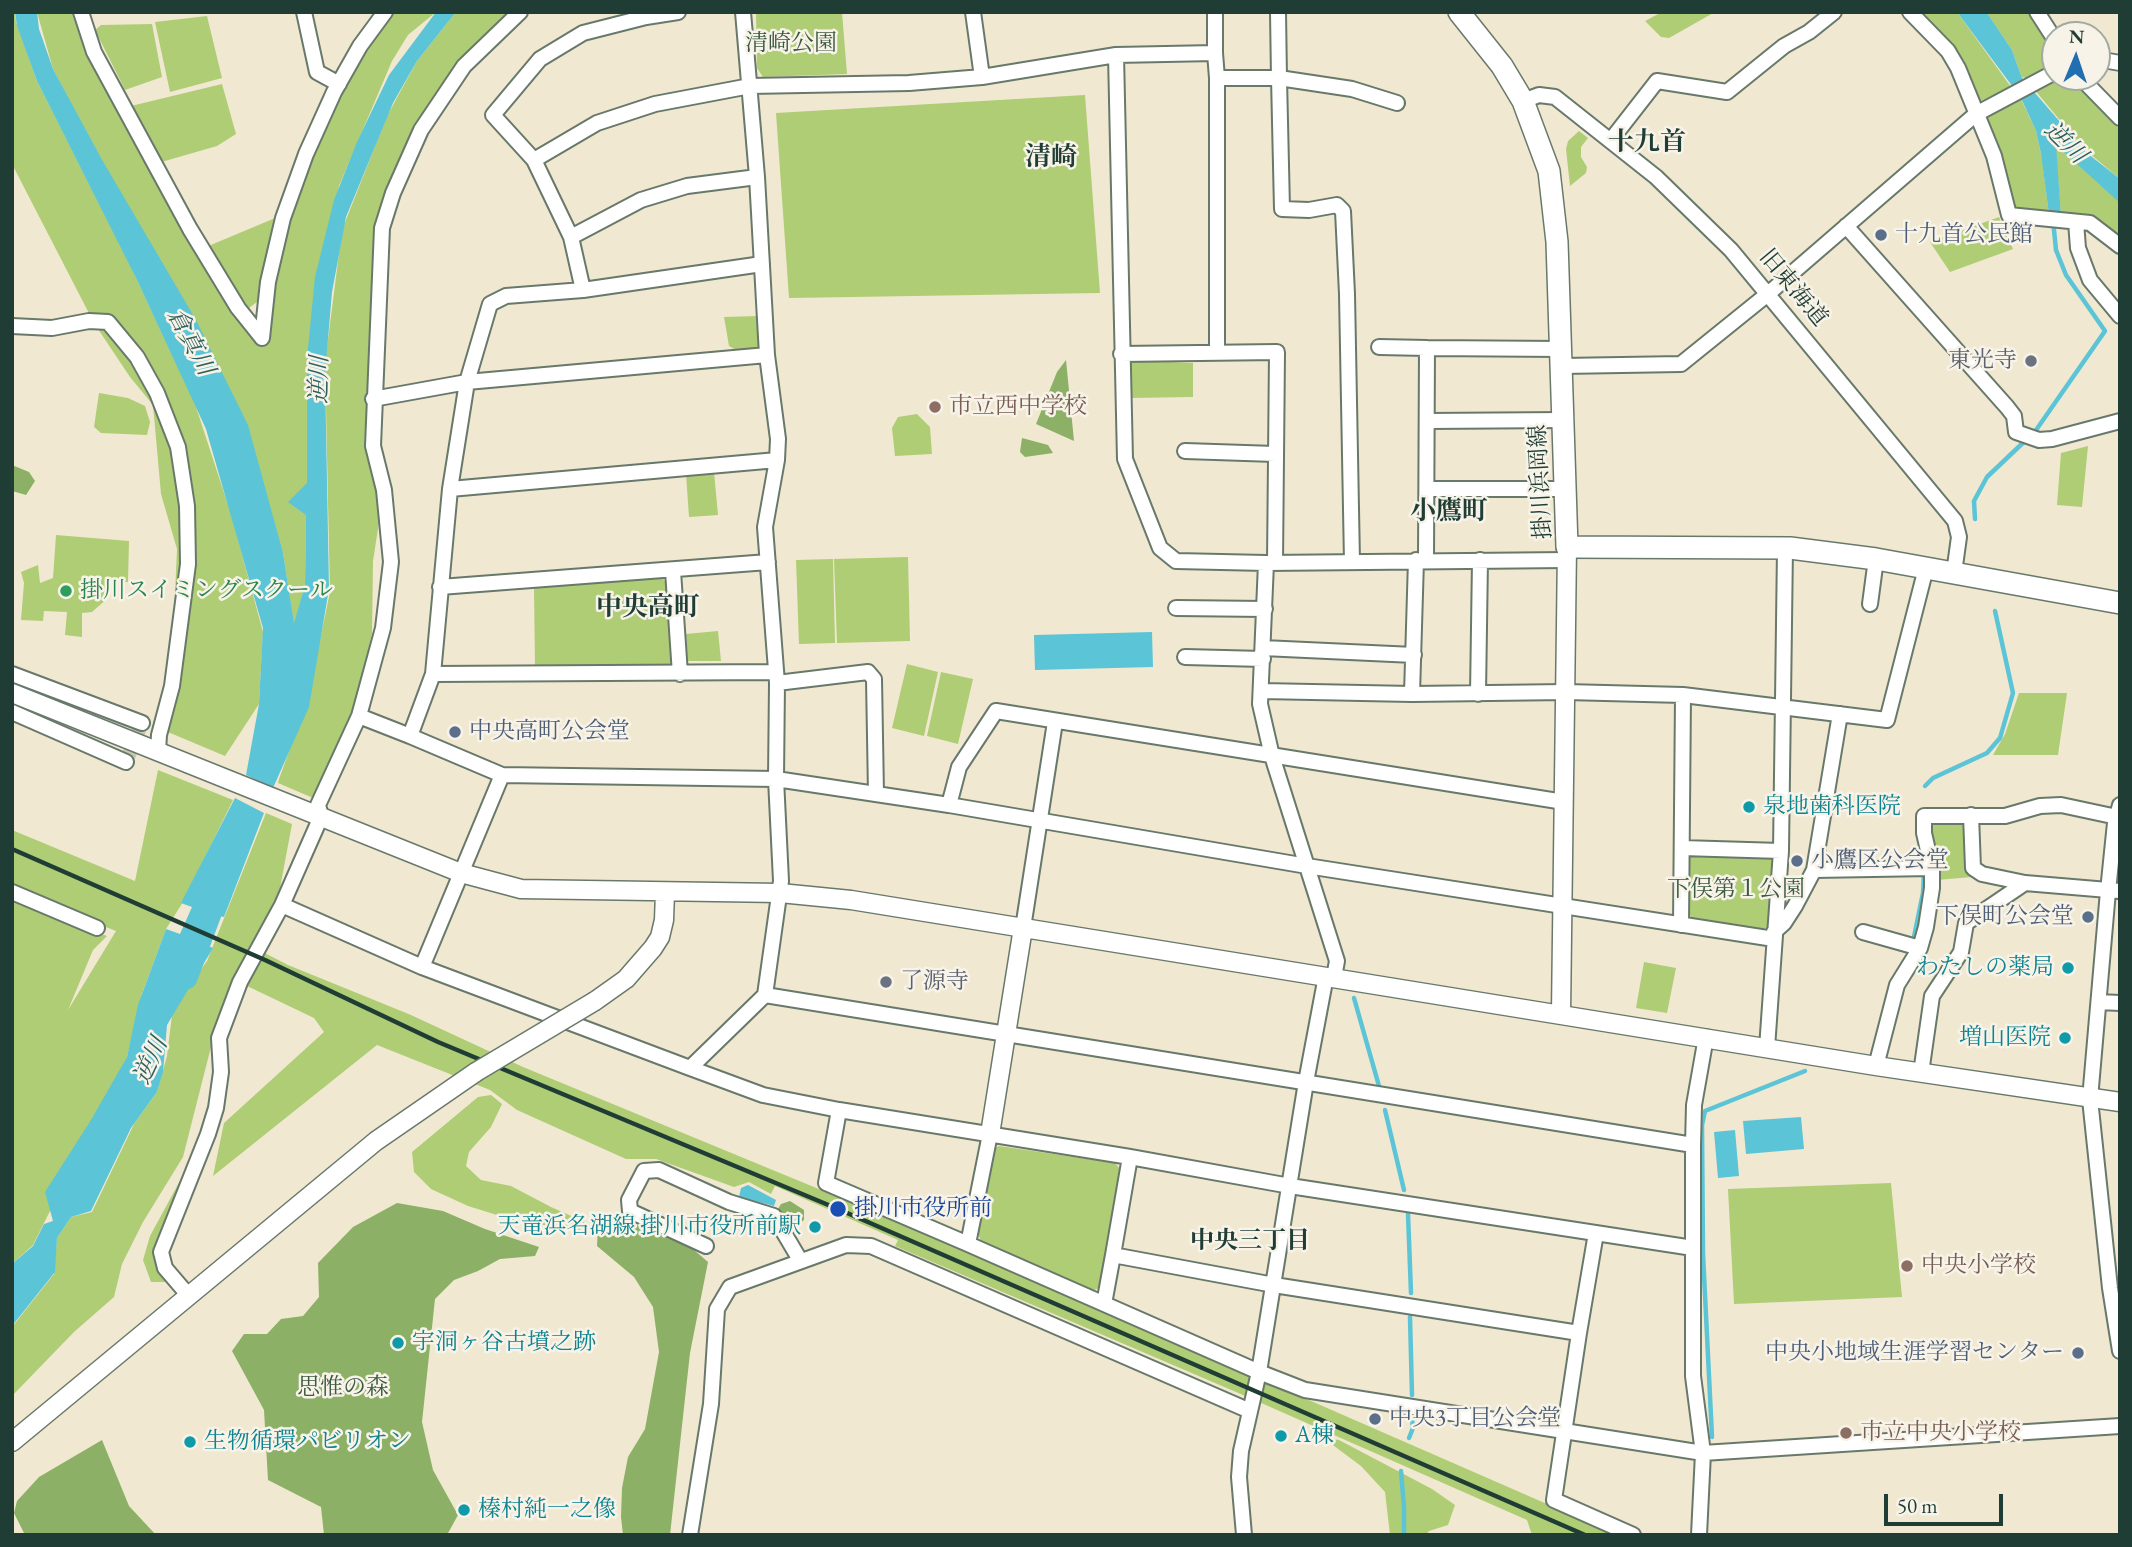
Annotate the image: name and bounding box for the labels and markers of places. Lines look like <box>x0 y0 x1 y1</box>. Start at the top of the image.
place label: 十九首公民館 <box>1895 221 2033 249</box>
marker: 十九首公民館 <box>1873 227 1889 243</box>
place label: 東光寺 <box>1948 347 2017 375</box>
marker: 東光寺 <box>2023 353 2039 369</box>
place label: 市立西中学校 <box>949 393 1087 421</box>
marker: 市立西中学校 <box>927 399 943 415</box>
place label: 掛川スイミングスクール <box>80 577 333 605</box>
marker: 掛川スイミングスクール <box>58 583 74 599</box>
place label: 中央高町公会堂 <box>469 718 630 746</box>
marker: 中央高町公会堂 <box>447 724 463 740</box>
place label: 泉地歯科医院 <box>1763 793 1901 821</box>
marker: 泉地歯科医院 <box>1741 799 1757 815</box>
place label: 小鷹区公会堂 <box>1811 847 1949 875</box>
marker: 小鷹区公会堂 <box>1789 853 1805 869</box>
place label: 下俣町公会堂 <box>1936 903 2074 931</box>
marker: 下俣町公会堂 <box>2080 909 2096 925</box>
place label: わたしの薬局 <box>1916 954 2054 982</box>
marker: わたしの薬局 <box>2060 960 2076 976</box>
place label: 了源寺 <box>900 968 969 996</box>
marker: 了源寺 <box>878 974 894 990</box>
place label: 増山医院 <box>1959 1024 2051 1052</box>
marker: 増山医院 <box>2057 1030 2073 1046</box>
place label: 掛川市役所前 <box>854 1195 992 1223</box>
marker: 掛川市役所前 <box>828 1199 848 1219</box>
place label: 天竜浜名湖線 掛川市役所前駅 <box>497 1213 801 1241</box>
marker: 天竜浜名湖線 掛川市役所前駅 <box>807 1219 823 1235</box>
place label: 中央小学校 <box>1921 1252 2036 1280</box>
marker: 中央小学校 <box>1899 1258 1915 1274</box>
place label: 宇洞ヶ谷古墳之跡 <box>412 1329 596 1357</box>
marker: 宇洞ヶ谷古墳之跡 <box>390 1335 406 1351</box>
place label: 中央小地域生涯学習センター <box>1765 1339 2064 1367</box>
marker: 中央小地域生涯学習センター <box>2070 1345 2086 1361</box>
place label: 中央3丁目公会堂 <box>1389 1405 1561 1433</box>
marker: 中央3丁目公会堂 <box>1367 1411 1383 1427</box>
place label: 市立中央小学校 <box>1860 1419 2021 1447</box>
place label: A棟 <box>1295 1422 1334 1450</box>
marker: 市立中央小学校 <box>1838 1425 1854 1441</box>
place label: 生物循環パビリオン <box>204 1428 411 1456</box>
marker: A棟 <box>1273 1428 1289 1444</box>
marker: 生物循環パビリオン <box>182 1434 198 1450</box>
place label: 榛村純一之像 <box>478 1496 616 1524</box>
marker: 榛村純一之像 <box>456 1502 472 1518</box>

